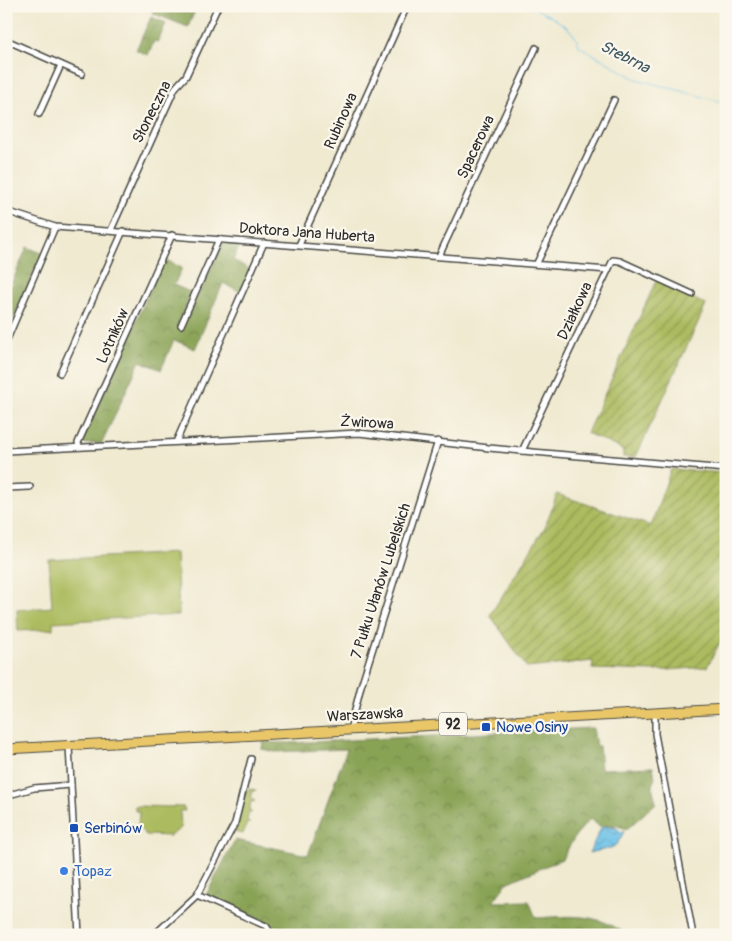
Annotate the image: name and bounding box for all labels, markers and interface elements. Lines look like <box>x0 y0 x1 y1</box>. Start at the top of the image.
water label: Srebrna <box>597 36 654 79</box>
street label: Słoneczna <box>128 78 176 146</box>
street label: Rubinowa <box>320 90 362 152</box>
street label: Spacerowa <box>453 112 499 182</box>
street label: Doktora Jana Huberta <box>238 219 376 247</box>
street label: Działkowa <box>553 279 597 343</box>
street label: Lotników <box>92 306 134 366</box>
street label: Żwirowa <box>340 412 394 434</box>
street label: 7 Pułku Ułanów Lubelskich <box>347 501 415 661</box>
street label: Warszawska <box>326 704 404 726</box>
road number: 92 <box>439 712 467 736</box>
place label: Nowe Osiny <box>496 718 569 737</box>
marker: Nowe Osiny <box>480 721 492 733</box>
place label: Serbinów <box>84 819 142 838</box>
marker: Serbinów <box>68 822 80 834</box>
place label: Topaz <box>74 862 112 881</box>
marker: Topaz <box>58 865 70 877</box>

